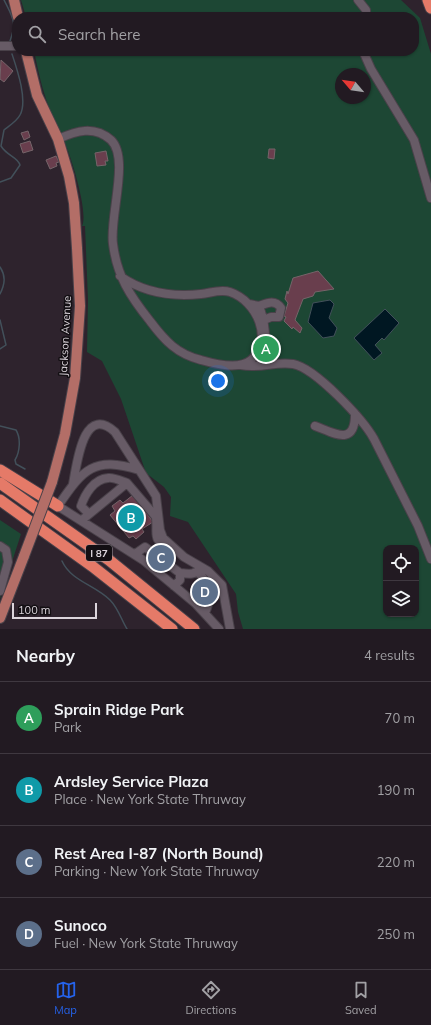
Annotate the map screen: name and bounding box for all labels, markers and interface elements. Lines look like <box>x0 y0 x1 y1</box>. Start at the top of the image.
search box <box>12 12 419 56</box>
icon: search <box>26 23 48 45</box>
text: Search here <box>58 25 140 44</box>
north arrow <box>335 68 371 104</box>
street label: Jackson Avenue <box>56 295 74 377</box>
pin: A <box>253 334 279 364</box>
your location <box>208 371 228 391</box>
pin: B <box>118 503 144 533</box>
pin: C <box>148 543 174 573</box>
road number: I 87 <box>86 545 112 561</box>
map controls <box>383 545 419 617</box>
button: locate <box>383 545 419 581</box>
pin: D <box>192 577 218 607</box>
button: layers <box>383 581 419 617</box>
scale bar <box>12 601 97 620</box>
text: 100 m <box>18 603 50 617</box>
text: Nearby <box>16 645 75 666</box>
text: 4 results <box>364 647 415 663</box>
text: Sprain Ridge Park <box>54 700 184 719</box>
text: A <box>24 710 34 726</box>
text: 70 m <box>385 710 415 726</box>
text: Park <box>54 719 81 735</box>
text: Ardsley Service Plaza <box>54 772 209 791</box>
text: B <box>25 782 33 798</box>
text: 190 m <box>377 782 415 798</box>
text: Place · New York State Thruway <box>54 791 246 807</box>
text: Rest Area I-87 (North Bound) <box>54 844 264 863</box>
text: C <box>25 854 33 870</box>
text: 220 m <box>377 854 415 870</box>
text: Parking · New York State Thruway <box>54 863 259 879</box>
text: Sunoco <box>54 916 107 935</box>
text: D <box>24 926 34 942</box>
text: 250 m <box>377 926 415 942</box>
text: Fuel · New York State Thruway <box>54 935 238 951</box>
tab: Map <box>54 979 77 1017</box>
tab: Directions <box>186 979 236 1017</box>
tab: Saved <box>345 979 377 1017</box>

